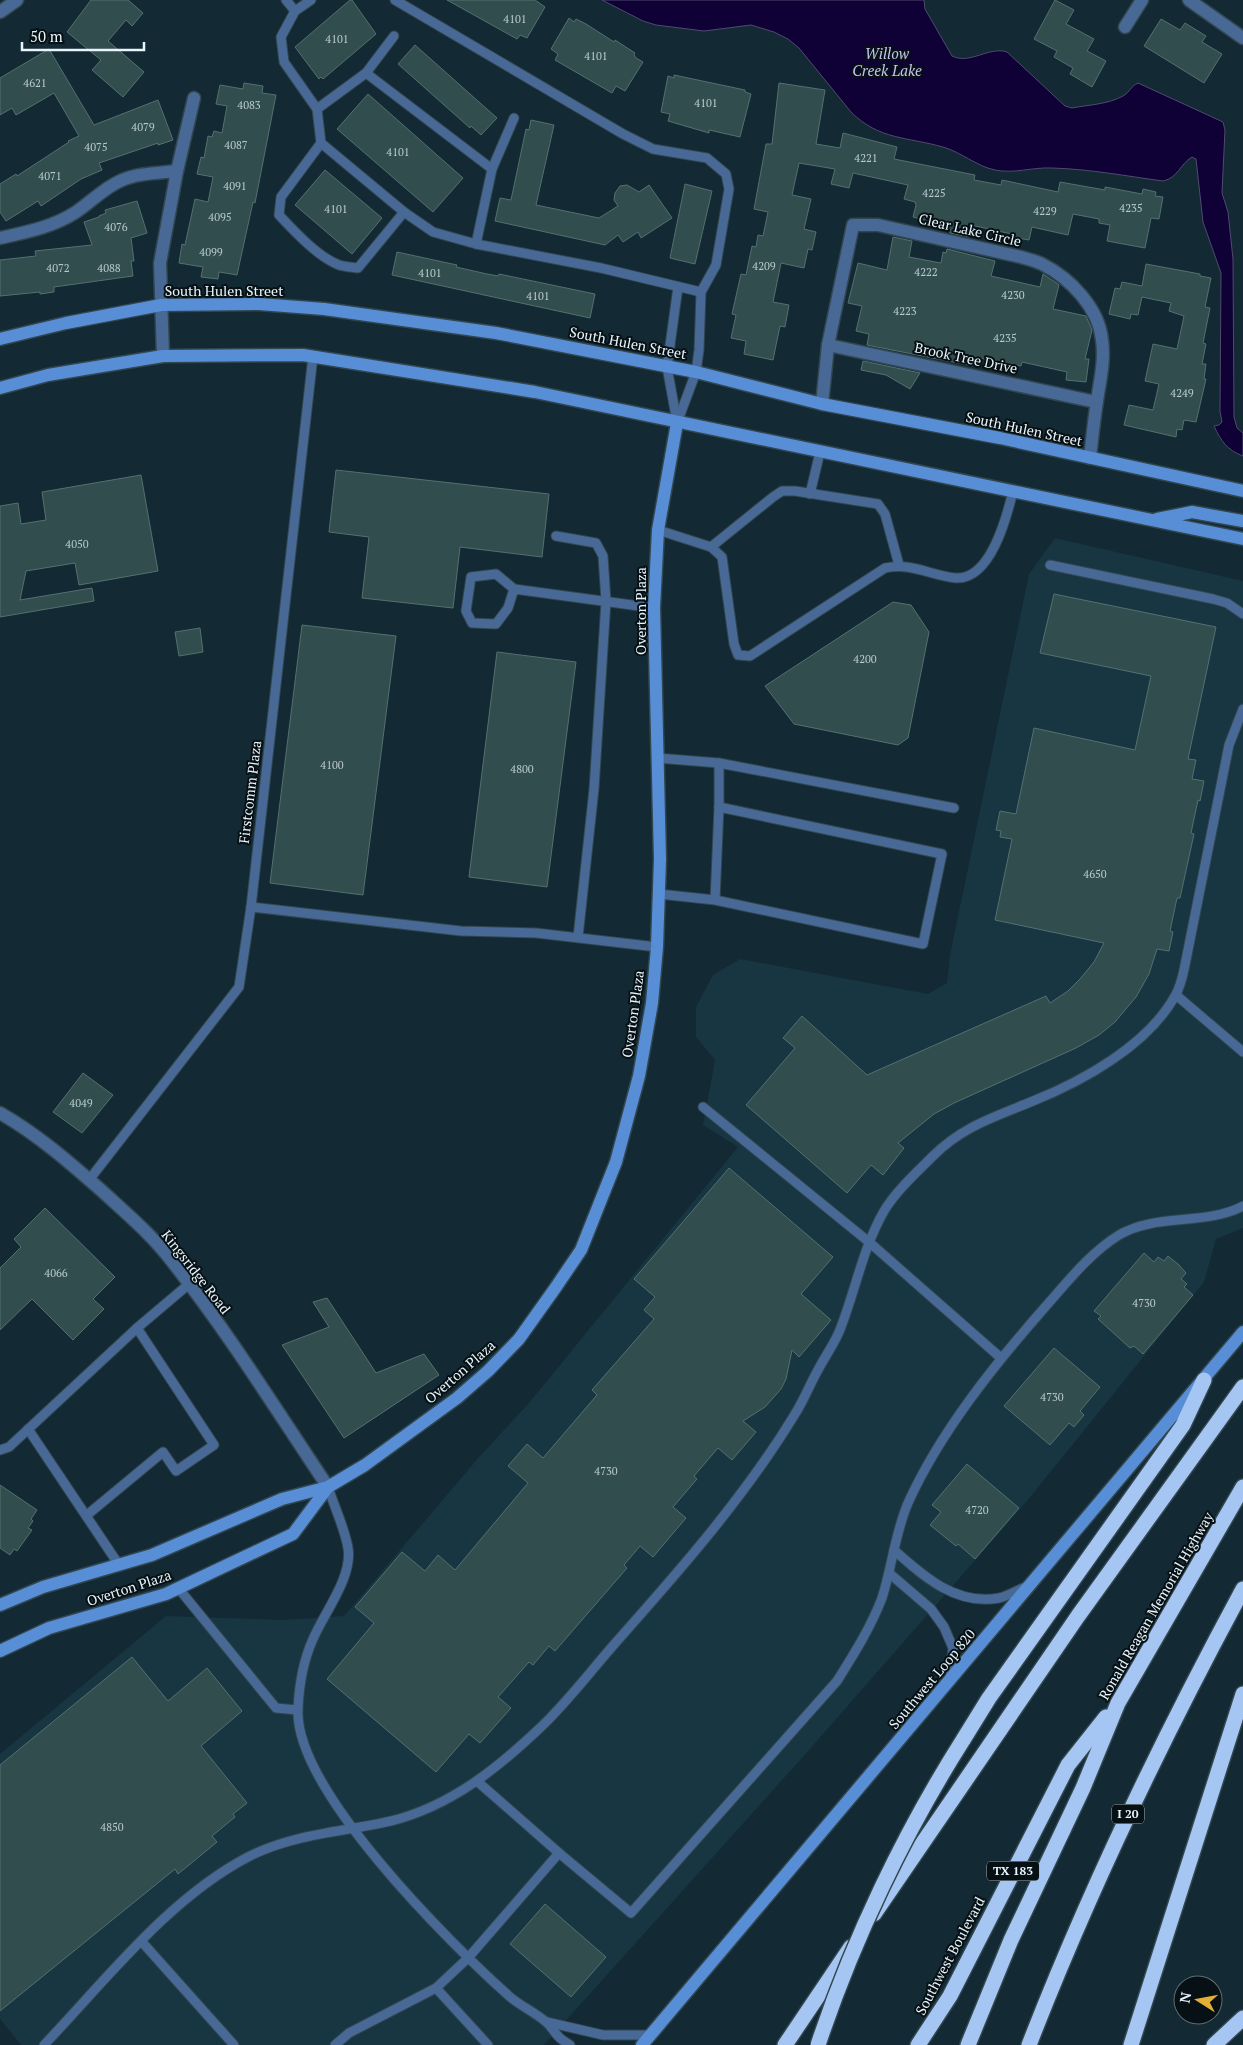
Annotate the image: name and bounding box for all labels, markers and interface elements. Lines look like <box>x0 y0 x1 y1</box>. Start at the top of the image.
house number: 4101 <box>503 12 527 26</box>
scale bar <box>22 20 145 52</box>
text: 50 m <box>30 26 63 46</box>
house number: 4101 <box>325 32 349 46</box>
water label: Willow Creek Lake <box>852 43 922 80</box>
house number: 4101 <box>584 49 608 63</box>
house number: 4621 <box>23 76 47 90</box>
house number: 4101 <box>694 96 718 110</box>
house number: 4083 <box>237 98 261 112</box>
house number: 4079 <box>131 120 155 134</box>
house number: 4087 <box>224 138 248 152</box>
house number: 4075 <box>84 140 108 154</box>
house number: 4101 <box>386 145 410 159</box>
house number: 4221 <box>854 151 878 165</box>
house number: 4071 <box>38 169 62 183</box>
house number: 4091 <box>223 179 247 193</box>
house number: 4225 <box>922 186 946 200</box>
house number: 4235 <box>1119 201 1143 215</box>
house number: 4101 <box>324 202 348 216</box>
house number: 4229 <box>1033 204 1057 218</box>
street label: Clear Lake Circle <box>917 208 1023 251</box>
house number: 4095 <box>208 210 232 224</box>
house number: 4076 <box>104 220 128 234</box>
house number: 4099 <box>199 245 223 259</box>
house number: 4209 <box>752 259 776 273</box>
house number: 4072 <box>46 261 70 275</box>
house number: 4088 <box>97 261 121 275</box>
house number: 4222 <box>914 265 938 279</box>
house number: 4101 <box>418 266 442 280</box>
street label: South Hulen Street <box>165 281 284 300</box>
house number: 4230 <box>1001 288 1025 302</box>
house number: 4101 <box>526 289 550 303</box>
house number: 4223 <box>893 304 917 318</box>
street label: South Hulen Street <box>568 322 689 363</box>
house number: 4235 <box>993 331 1017 345</box>
street label: Brook Tree Drive <box>913 337 1019 378</box>
house number: 4249 <box>1170 386 1194 400</box>
street label: South Hulen Street <box>964 407 1085 450</box>
house number: 4050 <box>65 537 89 551</box>
street label: Overton Plaza <box>631 567 650 655</box>
house number: 4200 <box>853 652 877 666</box>
street label: Firstcomm Plaza <box>234 739 265 844</box>
house number: 4100 <box>320 758 344 772</box>
house number: 4800 <box>510 762 534 776</box>
house number: 4650 <box>1083 867 1107 881</box>
street label: Overton Plaza <box>617 969 648 1059</box>
house number: 4049 <box>69 1096 93 1110</box>
street label: Kingsridge Road <box>158 1226 235 1318</box>
house number: 4066 <box>44 1266 68 1280</box>
house number: 4730 <box>1132 1296 1156 1310</box>
street label: Overton Plaza <box>420 1336 499 1408</box>
house number: 4730 <box>1040 1390 1064 1404</box>
house number: 4730 <box>594 1464 618 1478</box>
house number: 4720 <box>965 1503 989 1517</box>
street label: Ronald Reagan Memorial Highway <box>1094 1508 1218 1703</box>
street label: Overton Plaza <box>84 1565 174 1610</box>
street label: Southwest Loop 820 <box>884 1625 979 1733</box>
road number: I 20 <box>1112 1805 1144 1824</box>
house number: 4850 <box>100 1820 124 1834</box>
road number: TX 183 <box>987 1862 1039 1880</box>
street label: Southwest Boulevard <box>910 1893 989 2018</box>
north arrow <box>1173 1975 1223 2025</box>
text: N <box>1174 1990 1195 2004</box>

